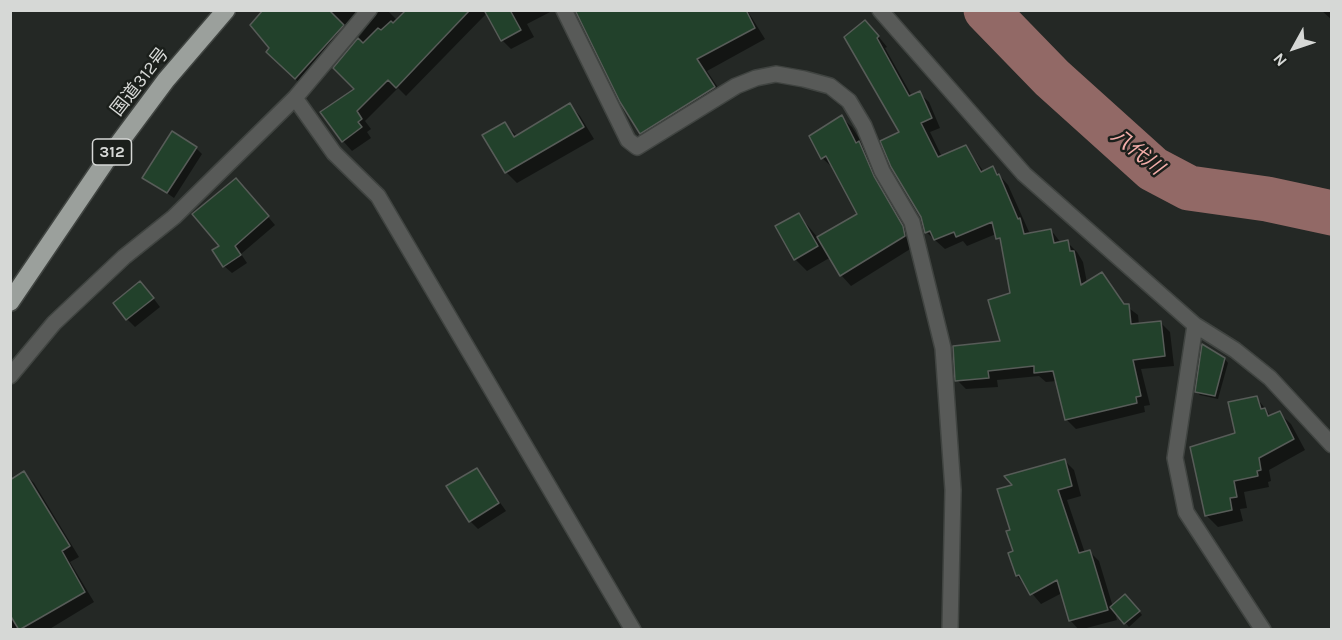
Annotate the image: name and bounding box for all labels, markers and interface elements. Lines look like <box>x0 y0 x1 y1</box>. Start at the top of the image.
north arrow <box>1264 18 1324 78</box>
street label: 国道312号 <box>107 43 173 121</box>
text: N <box>1269 49 1291 70</box>
water label: 八代川 <box>1106 124 1168 180</box>
road number: 312 <box>92 139 132 165</box>

